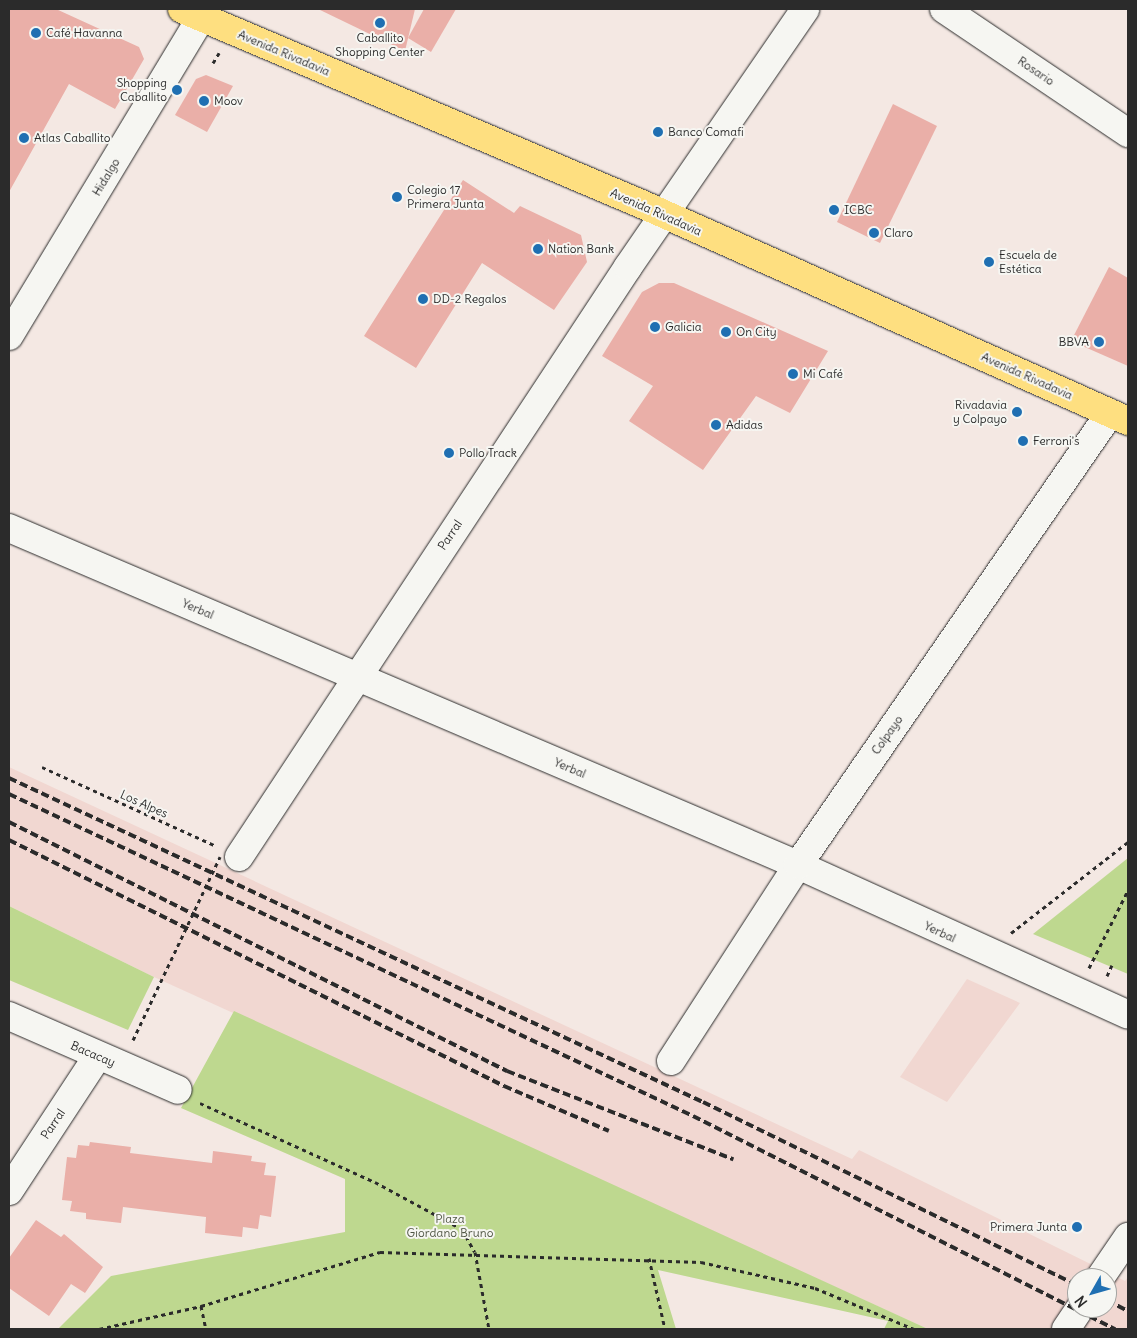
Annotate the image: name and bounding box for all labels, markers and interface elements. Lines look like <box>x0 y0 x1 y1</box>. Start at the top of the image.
marker: Caballito Shopping Center <box>374 17 386 29</box>
place label: Café Havanna <box>46 26 122 40</box>
marker: Café Havanna <box>30 27 42 39</box>
street label: Avenida Rivadavia <box>236 27 332 79</box>
place label: Caballito Shopping Center <box>335 31 425 59</box>
street label: Rosario <box>1015 54 1057 88</box>
place label: Shopping Caballito <box>117 76 167 104</box>
marker: Shopping Caballito <box>171 84 183 96</box>
place label: Moov <box>214 94 243 108</box>
marker: Moov <box>198 95 210 107</box>
place label: Banco Comafi <box>668 125 744 139</box>
marker: Banco Comafi <box>652 126 664 138</box>
place label: Atlas Caballito <box>34 131 110 145</box>
marker: Atlas Caballito <box>18 132 30 144</box>
street label: Hidalgo <box>89 156 123 198</box>
place label: Colegio 17 Primera Junta <box>407 183 484 211</box>
street label: Avenida Rivadavia <box>608 185 704 239</box>
marker: Colegio 17 Primera Junta <box>391 191 403 203</box>
place label: ICBC <box>844 203 873 217</box>
marker: ICBC <box>828 204 840 216</box>
place label: Claro <box>884 226 913 240</box>
marker: Claro <box>868 227 880 239</box>
place label: Nation Bank <box>548 242 614 256</box>
marker: Nation Bank <box>532 243 544 255</box>
place label: Escuela de Estética <box>999 248 1057 276</box>
marker: Escuela de Estética <box>983 256 995 268</box>
place label: DD-2 Regalos <box>433 292 507 306</box>
marker: DD-2 Regalos <box>417 293 429 305</box>
place label: Galicia <box>665 320 702 334</box>
marker: Galicia <box>649 321 661 333</box>
place label: On City <box>736 325 777 339</box>
marker: On City <box>720 326 732 338</box>
place label: BBVA <box>1059 335 1089 349</box>
marker: BBVA <box>1093 336 1105 348</box>
street label: Avenida Rivadavia <box>979 349 1075 403</box>
place label: Mi Café <box>803 367 843 381</box>
marker: Mi Café <box>787 368 799 380</box>
place label: Rivadavia y Colpayo <box>953 398 1007 426</box>
marker: Rivadavia y Colpayo <box>1011 406 1023 418</box>
place label: Adidas <box>726 418 763 432</box>
marker: Adidas <box>710 419 722 431</box>
place label: Ferroni's <box>1033 434 1079 448</box>
marker: Ferroni's <box>1017 435 1029 447</box>
place label: Pollo Track <box>459 446 517 460</box>
marker: Pollo Track <box>443 447 455 459</box>
street label: Parral <box>435 517 465 553</box>
street label: Yerbal <box>180 596 216 622</box>
street label: Colpayo <box>868 713 906 757</box>
street label: Yerbal <box>552 755 588 781</box>
street label: Los Alpes <box>118 787 170 821</box>
street label: Yerbal <box>922 918 958 946</box>
street label: Bacacay <box>69 1038 117 1070</box>
street label: Parral <box>38 1106 68 1142</box>
park label: Plaza Giordano Bruno <box>407 1212 493 1240</box>
place label: Primera Junta <box>990 1220 1067 1234</box>
marker: Primera Junta <box>1071 1221 1083 1233</box>
north arrow <box>1067 1268 1117 1318</box>
text: N <box>1071 1292 1091 1311</box>

